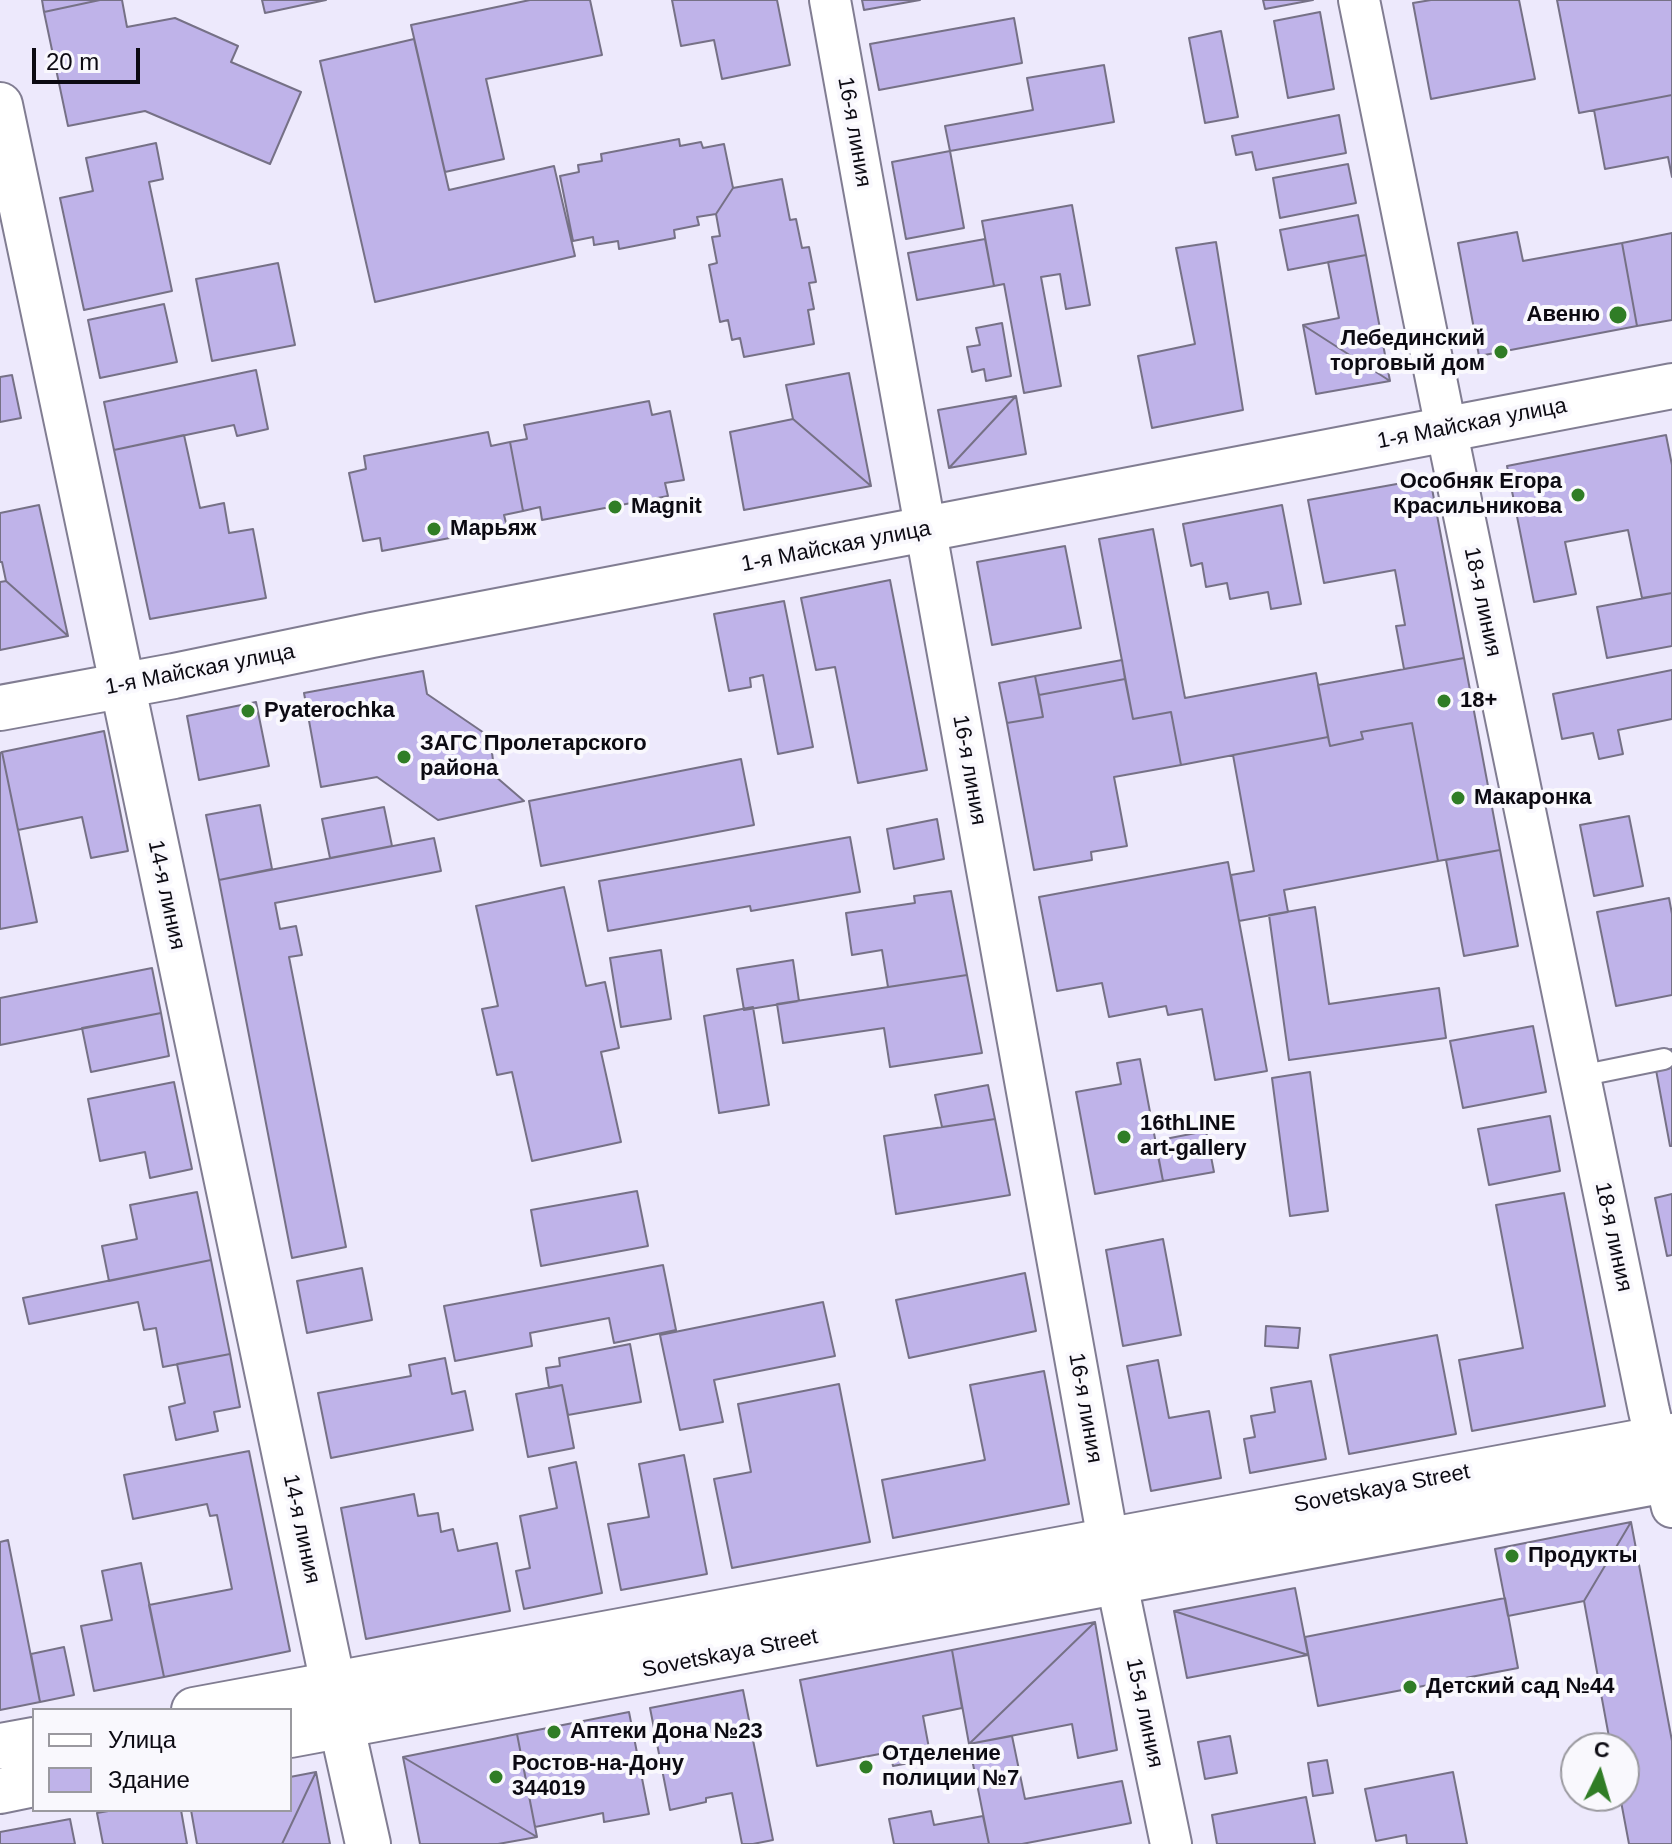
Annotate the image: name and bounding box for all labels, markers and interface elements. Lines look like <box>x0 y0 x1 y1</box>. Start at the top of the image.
scale bar <box>36 32 144 82</box>
text: 20 m <box>46 48 99 75</box>
street label: 16-я линия <box>831 75 877 189</box>
place label: Авеню <box>1527 302 1600 328</box>
marker: Авеню <box>1607 304 1629 326</box>
place label: Лебединский торговый дом <box>1330 326 1485 378</box>
marker: Лебединский торговый дом <box>1492 343 1510 361</box>
street label: 1-я Майская улица <box>1375 393 1569 455</box>
place label: Особняк Егора Красильникова <box>1393 469 1562 520</box>
marker: Особняк Егора Красильникова <box>1569 486 1587 504</box>
place label: Magnit <box>631 494 702 520</box>
marker: Magnit <box>606 498 624 516</box>
place label: Марьяж <box>450 516 536 542</box>
street label: 1-я Майская улица <box>739 516 933 578</box>
marker: Марьяж <box>425 520 443 538</box>
street label: 18-я линия <box>1458 545 1506 659</box>
street label: 1-я Майская улица <box>103 639 297 701</box>
place label: 18+ <box>1460 688 1497 714</box>
marker: 18+ <box>1435 692 1453 710</box>
place label: Pyaterochka <box>264 698 395 724</box>
marker: Pyaterochka <box>239 702 257 720</box>
street label: 16-я линия <box>946 713 992 827</box>
place label: ЗАГС Пролетарского района <box>420 731 647 782</box>
marker: ЗАГС Пролетарского района <box>395 748 413 766</box>
place label: Макаронка <box>1474 785 1591 811</box>
marker: Макаронка <box>1449 789 1467 807</box>
street label: 14-я линия <box>142 838 190 952</box>
place label: 16thLINE art-gallery <box>1140 1111 1246 1162</box>
marker: 16thLINE art-gallery <box>1115 1128 1133 1146</box>
street label: 18-я линия <box>1589 1180 1637 1294</box>
street label: 16-я линия <box>1062 1351 1108 1465</box>
street label: Sovetskaya Street <box>1292 1459 1472 1519</box>
street label: 14-я линия <box>277 1472 325 1586</box>
place label: Продукты <box>1528 1543 1637 1569</box>
marker: Продукты <box>1503 1547 1521 1565</box>
street label: Sovetskaya Street <box>640 1624 820 1684</box>
street label: 15-я линия <box>1120 1656 1168 1770</box>
place label: Детский сад №44 <box>1426 1674 1615 1700</box>
marker: Детский сад №44 <box>1401 1678 1419 1696</box>
legend <box>32 1708 292 1812</box>
place label: Аптеки Дона №23 <box>570 1719 763 1745</box>
marker: Аптеки Дона №23 <box>545 1723 563 1741</box>
text: Улица <box>108 1726 176 1753</box>
north arrow <box>1560 1732 1640 1812</box>
text: С <box>1593 1736 1611 1763</box>
place label: Отделение полиции №7 <box>882 1741 1019 1792</box>
place label: Ростов-на-Дону 344019 <box>512 1751 684 1802</box>
marker: Отделение полиции №7 <box>857 1758 875 1776</box>
text: Здание <box>108 1766 190 1793</box>
marker: Ростов-на-Дону 344019 <box>487 1768 505 1786</box>

